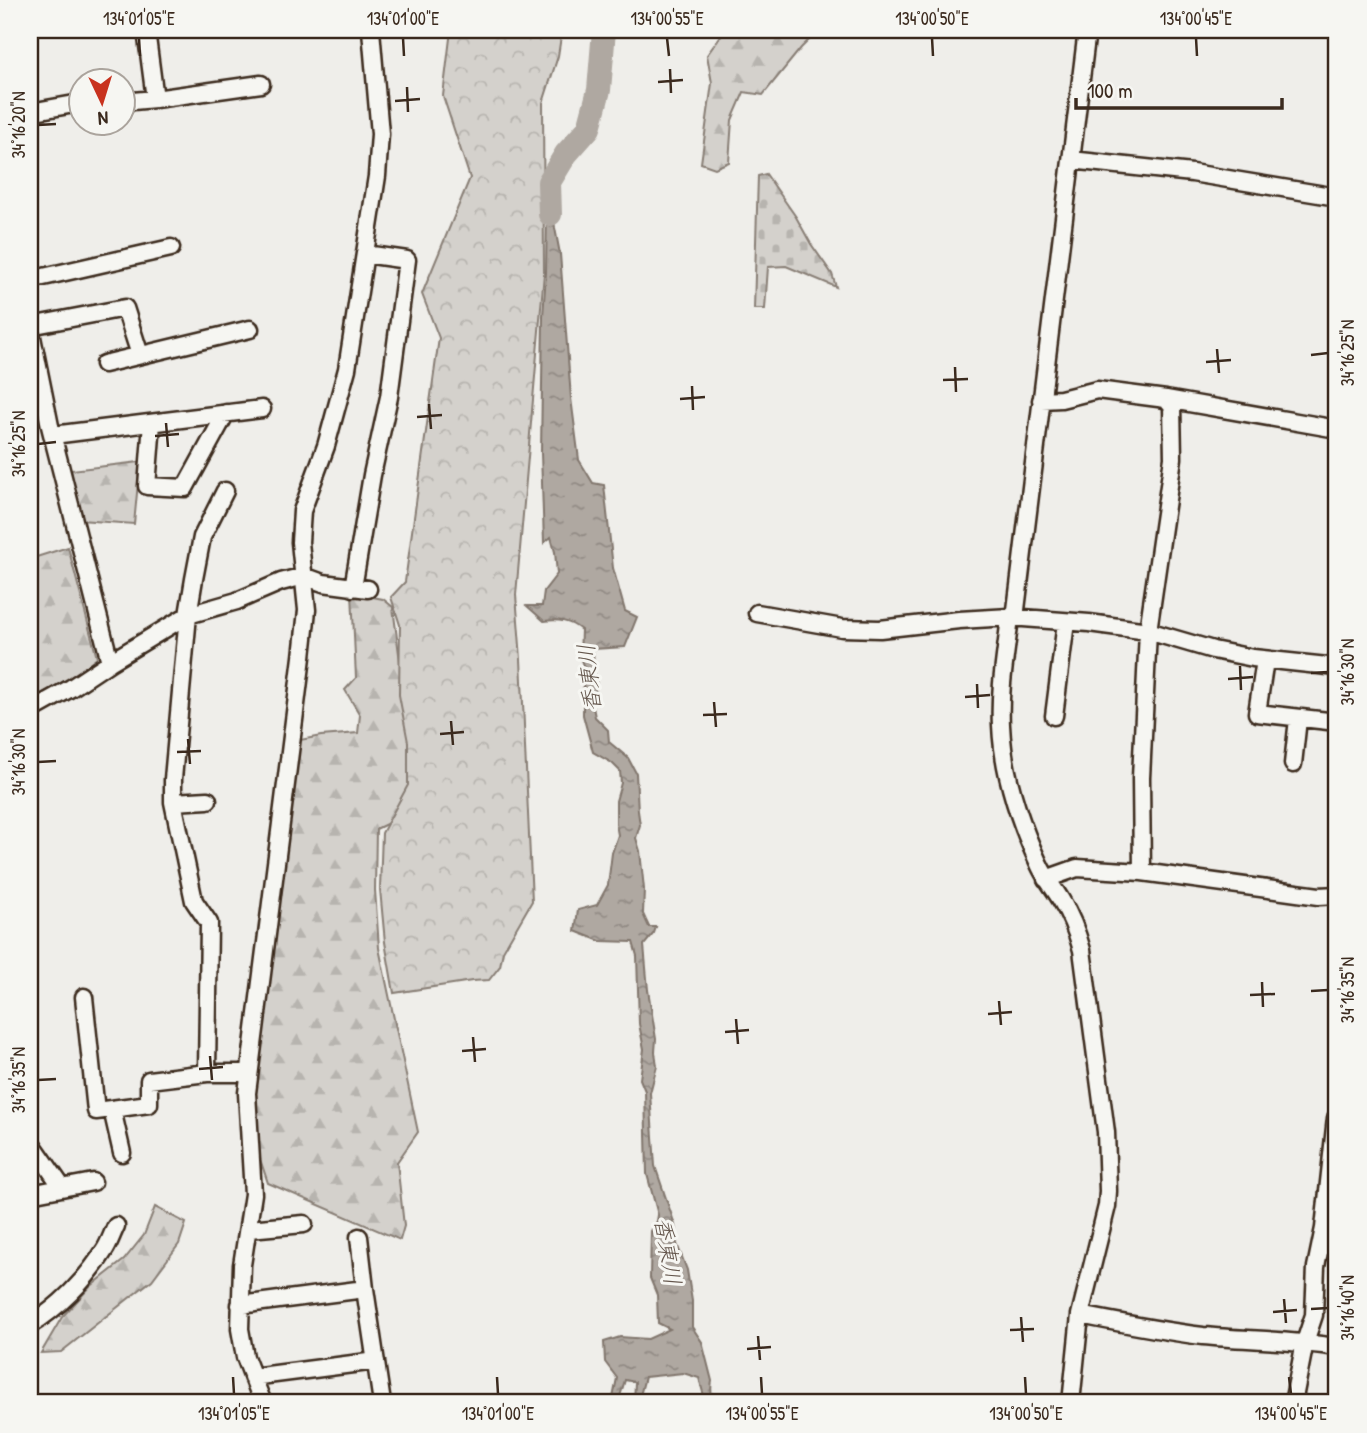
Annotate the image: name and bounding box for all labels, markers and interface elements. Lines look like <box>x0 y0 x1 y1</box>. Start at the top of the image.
text: 134°01'05"E <box>103 6 175 31</box>
text: 134°01'00"E <box>367 6 439 31</box>
text: 134°00'55"E <box>630 6 704 31</box>
text: 134°00'50"E <box>895 6 969 31</box>
text: 134°00'45"E <box>1160 6 1232 31</box>
north arrow <box>66 66 136 136</box>
scale bar <box>1076 66 1283 110</box>
text: 100 m <box>1087 76 1133 105</box>
text: 34°16'20"N <box>6 91 31 159</box>
text: N <box>97 106 109 132</box>
text: 34°16'25"N <box>1335 320 1360 386</box>
text: 34°16'25"N <box>6 411 31 477</box>
text: 34°16'30"N <box>1335 639 1360 705</box>
water label: 香東川 <box>569 642 608 714</box>
text: 34°16'30"N <box>6 729 31 795</box>
text: 34°16'35"N <box>1335 957 1360 1023</box>
text: 34°16'35"N <box>6 1047 31 1113</box>
water label: 香東川 <box>648 1214 689 1287</box>
text: 34°16'40"N <box>1335 1275 1360 1341</box>
text: 134°01'05"E <box>198 1401 270 1426</box>
text: 134°01'00"E <box>462 1401 534 1426</box>
text: 134°00'55"E <box>725 1401 799 1426</box>
text: 134°00'50"E <box>989 1401 1063 1426</box>
text: 134°00'45"E <box>1255 1401 1327 1426</box>

